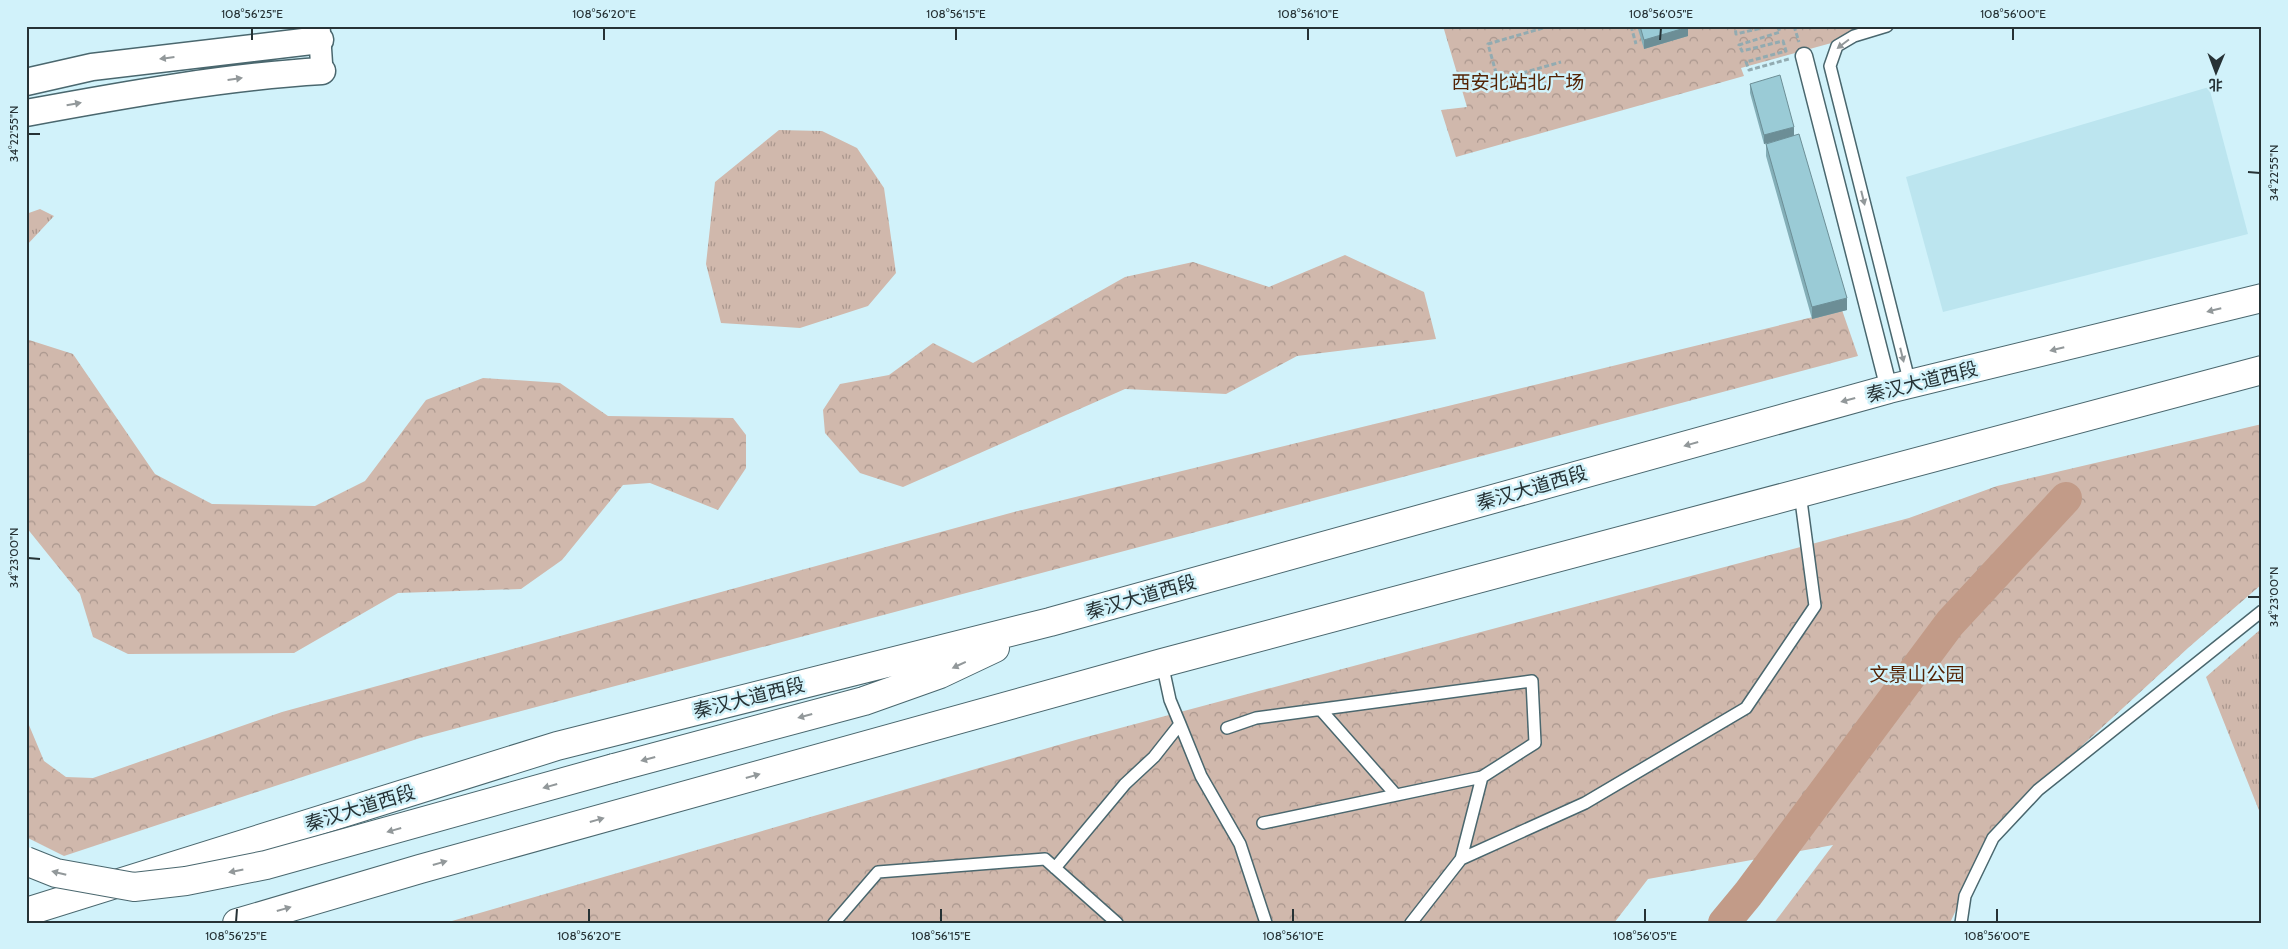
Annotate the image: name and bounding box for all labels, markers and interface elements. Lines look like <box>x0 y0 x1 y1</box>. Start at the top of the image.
text: 108°56'25"E <box>221 6 283 21</box>
text: 108°56'20"E <box>572 6 636 21</box>
text: 108°56'15"E <box>926 6 986 21</box>
text: 108°56'10"E <box>1277 6 1339 21</box>
text: 108°56'05"E <box>1629 6 1693 21</box>
text: 108°56'00"E <box>1980 6 2046 21</box>
one-way arrow <box>1836 39 1849 49</box>
north arrow <box>2190 48 2240 98</box>
one-way arrow <box>159 54 175 62</box>
park label: 西安北站北广场 <box>1451 71 1585 94</box>
one-way arrow <box>227 75 243 83</box>
text: 北 <box>2209 76 2223 94</box>
one-way arrow <box>67 100 82 108</box>
text: 34°22'55"N <box>6 106 21 162</box>
text: 34°22'55"N <box>2266 145 2281 201</box>
one-way arrow <box>1859 190 1867 205</box>
one-way arrow <box>2207 306 2222 314</box>
one-way arrow <box>2049 345 2064 353</box>
one-way arrow <box>1899 348 1907 363</box>
street label: 秦汉大道西段 <box>1864 357 1980 407</box>
one-way arrow <box>1840 397 1855 405</box>
one-way arrow <box>1684 440 1699 448</box>
street label: 秦汉大道西段 <box>1474 461 1590 515</box>
text: 34°23'00"N <box>6 528 21 588</box>
text: 34°23'00"N <box>2266 567 2281 627</box>
street label: 秦汉大道西段 <box>1083 570 1199 624</box>
one-way arrow <box>952 662 966 670</box>
park label: 文景山公园 <box>1869 663 1965 686</box>
street label: 秦汉大道西段 <box>691 673 807 723</box>
one-way arrow <box>797 713 812 721</box>
one-way arrow <box>640 755 655 763</box>
one-way arrow <box>746 772 761 780</box>
street label: 秦汉大道西段 <box>302 780 418 836</box>
one-way arrow <box>542 782 557 790</box>
one-way arrow <box>589 815 604 823</box>
one-way arrow <box>386 826 401 834</box>
one-way arrow <box>432 859 447 867</box>
one-way arrow <box>229 867 244 875</box>
one-way arrow <box>52 869 67 877</box>
one-way arrow <box>277 904 292 912</box>
text: 108°56'25"E <box>205 928 267 943</box>
text: 108°56'20"E <box>557 928 621 943</box>
text: 108°56'15"E <box>911 928 971 943</box>
text: 108°56'10"E <box>1262 928 1324 943</box>
text: 108°56'05"E <box>1613 928 1677 943</box>
text: 108°56'00"E <box>1964 928 2030 943</box>

